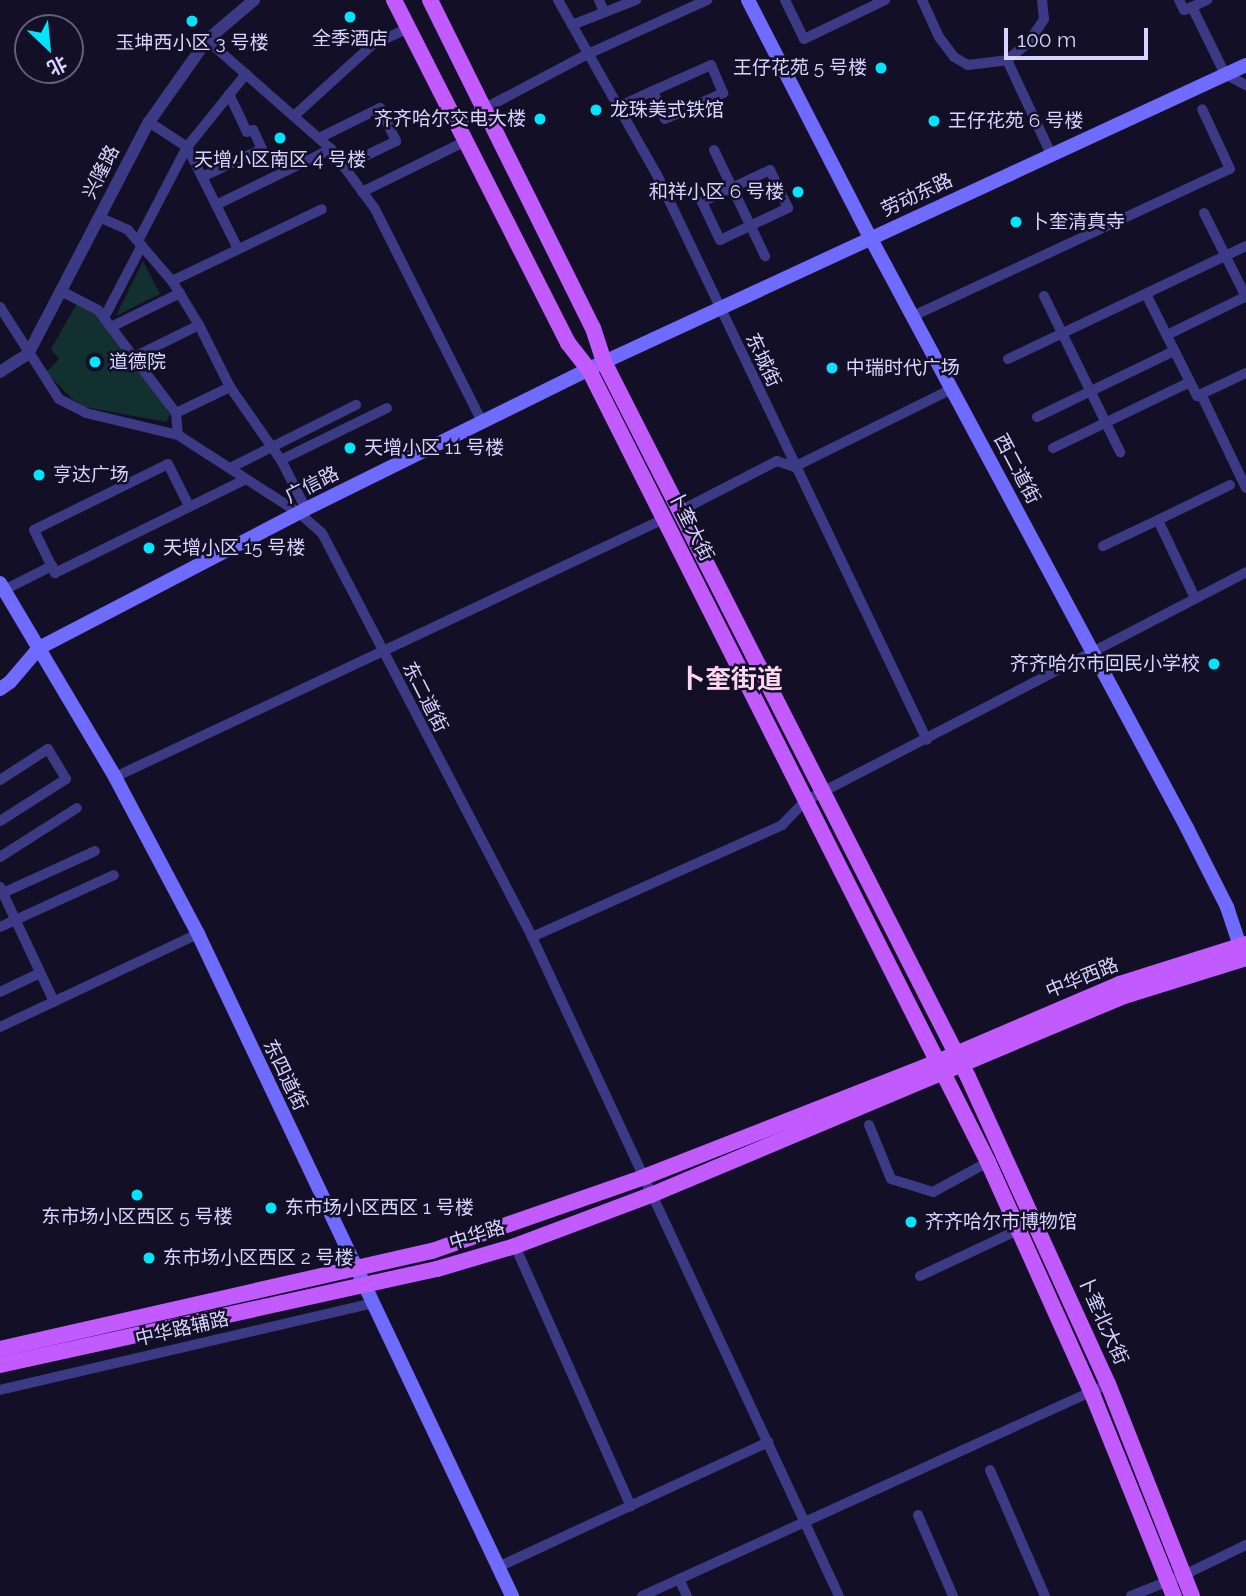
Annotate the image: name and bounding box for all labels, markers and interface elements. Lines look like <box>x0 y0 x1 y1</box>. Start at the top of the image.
marker: 全季酒店 <box>342 9 358 25</box>
marker: 玉坤西小区 3 号楼 <box>184 13 200 29</box>
north arrow <box>14 14 84 84</box>
scale bar <box>1008 14 1152 58</box>
text: 100 m <box>1017 27 1076 52</box>
place label: 全季酒店 <box>312 28 388 50</box>
place label: 玉坤西小区 3 号楼 <box>116 32 268 54</box>
text: 北 <box>44 52 71 80</box>
place label: 王仔花苑 5 号楼 <box>733 57 867 79</box>
marker: 王仔花苑 5 号楼 <box>873 60 889 76</box>
place label: 龙珠美式铁馆 <box>610 99 724 121</box>
marker: 龙珠美式铁馆 <box>588 102 604 118</box>
place label: 齐齐哈尔交电大楼 <box>374 108 526 130</box>
place label: 王仔花苑 6 号楼 <box>948 110 1083 132</box>
marker: 齐齐哈尔交电大楼 <box>532 111 548 127</box>
marker: 王仔花苑 6 号楼 <box>926 113 942 129</box>
marker: 天增小区南区 4 号楼 <box>272 130 288 146</box>
street label: 兴隆路 <box>78 141 124 203</box>
place label: 天增小区南区 4 号楼 <box>194 149 366 171</box>
street label: 劳动东路 <box>878 169 956 221</box>
place label: 和祥小区 6 号楼 <box>649 181 784 203</box>
marker: 和祥小区 6 号楼 <box>790 184 806 200</box>
place label: 卜奎清真寺 <box>1030 211 1125 233</box>
marker: 卜奎清真寺 <box>1008 214 1024 230</box>
street label: 东城街 <box>741 329 785 391</box>
place label: 道德院 <box>109 351 166 373</box>
marker: 道德院 <box>87 354 103 370</box>
place label: 中瑞时代广场 <box>846 357 960 379</box>
marker: 中瑞时代广场 <box>824 360 840 376</box>
street label: 西二道街 <box>989 430 1045 508</box>
place label: 天增小区 11 号楼 <box>364 437 504 459</box>
marker: 天增小区 11 号楼 <box>342 440 358 456</box>
street label: 广信路 <box>281 462 343 508</box>
place label: 亨达广场 <box>53 464 129 486</box>
marker: 亨达广场 <box>31 467 47 483</box>
street label: 卜奎大街 <box>664 487 718 565</box>
place label: 天增小区 15 号楼 <box>163 537 305 559</box>
marker: 天增小区 15 号楼 <box>141 540 157 556</box>
place label: 齐齐哈尔市回民小学校 <box>1010 653 1200 675</box>
marker: 齐齐哈尔市回民小学校 <box>1206 656 1222 672</box>
street label: 东二道街 <box>398 658 452 736</box>
district label: 卜奎街道 <box>679 664 783 696</box>
street label: 中华西路 <box>1042 953 1122 1003</box>
street label: 东四道街 <box>258 1036 312 1114</box>
marker: 东市场小区西区 5 号楼 <box>129 1187 145 1203</box>
place label: 东市场小区西区 1 号楼 <box>285 1197 474 1219</box>
marker: 东市场小区西区 1 号楼 <box>263 1200 279 1216</box>
place label: 东市场小区西区 5 号楼 <box>41 1206 233 1228</box>
place label: 齐齐哈尔市博物馆 <box>925 1211 1077 1233</box>
marker: 齐齐哈尔市博物馆 <box>903 1214 919 1230</box>
street label: 中华路 <box>446 1216 508 1254</box>
place label: 东市场小区西区 2 号楼 <box>163 1247 354 1269</box>
marker: 东市场小区西区 2 号楼 <box>141 1250 157 1266</box>
street label: 卜奎北大街 <box>1073 1272 1133 1368</box>
street label: 中华路辅路 <box>133 1307 231 1351</box>

